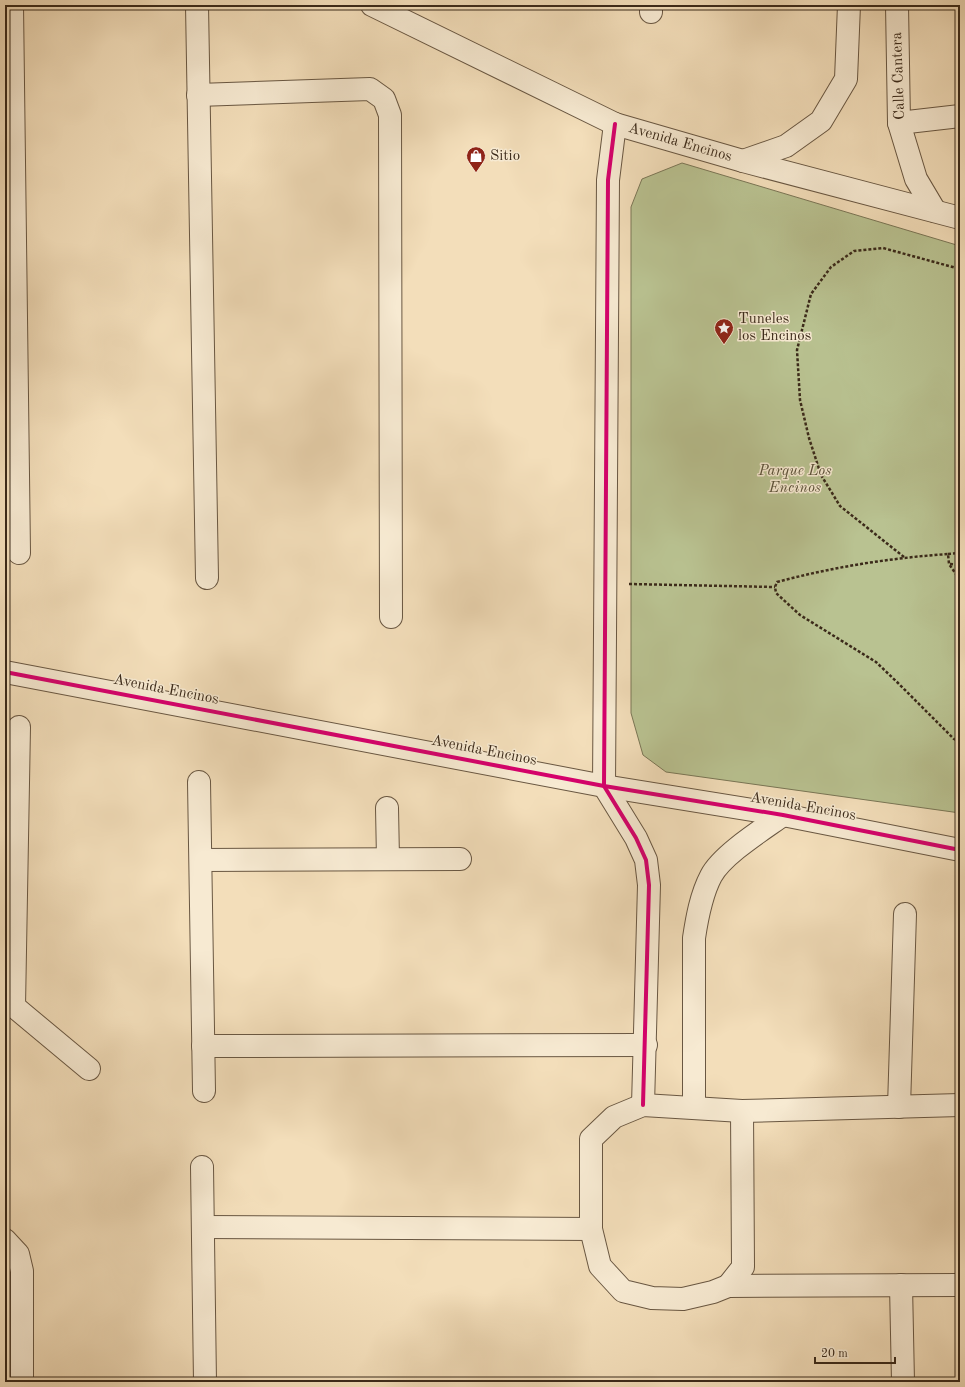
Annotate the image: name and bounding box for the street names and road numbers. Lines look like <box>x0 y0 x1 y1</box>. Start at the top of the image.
street label: Calle Cantera <box>890 31 908 120</box>
street label: Avenida Encinos <box>626 121 734 165</box>
street label: Avenida Encinos <box>112 672 220 708</box>
street label: Avenida Encinos <box>430 733 538 769</box>
street label: Avenida Encinos <box>749 790 857 824</box>

